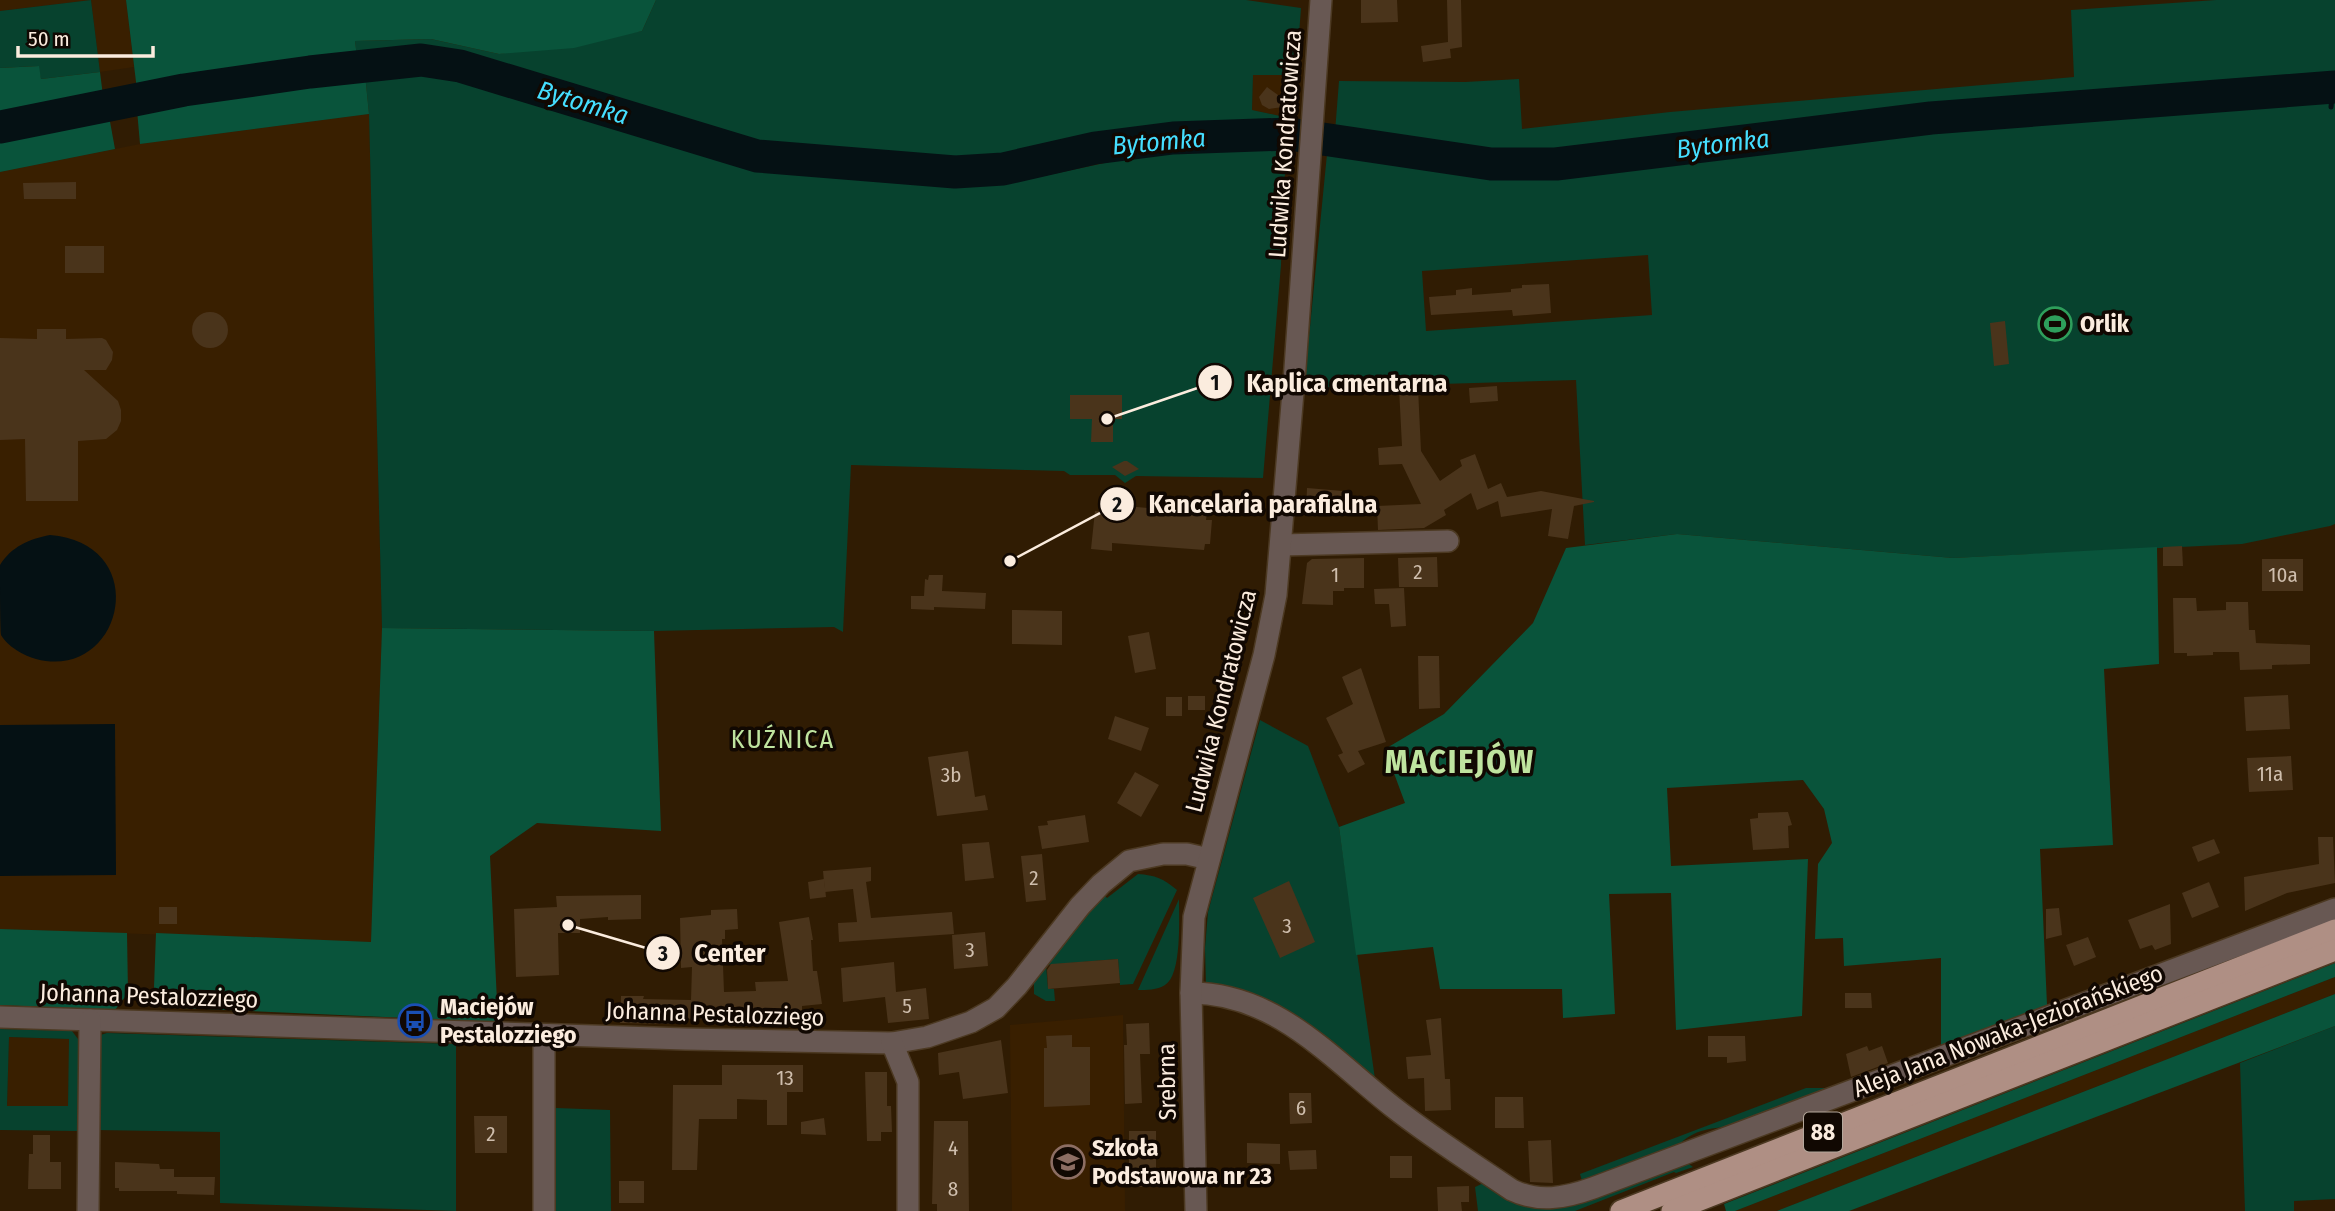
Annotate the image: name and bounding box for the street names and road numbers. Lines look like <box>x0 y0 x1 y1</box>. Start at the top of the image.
street label: Ludwika Kondratowicza <box>1263 29 1307 259</box>
street label: Ludwika Kondratowicza <box>1180 587 1262 815</box>
street label: Aleja Jana Nowaka-Jeziorańskiego <box>1849 959 2167 1103</box>
street label: Johanna Pestalozziego <box>39 978 259 1014</box>
street label: Johanna Pestalozziego <box>605 996 825 1032</box>
street label: Srebrna <box>1152 1043 1182 1121</box>
road number: 88 <box>1804 1112 1842 1152</box>

